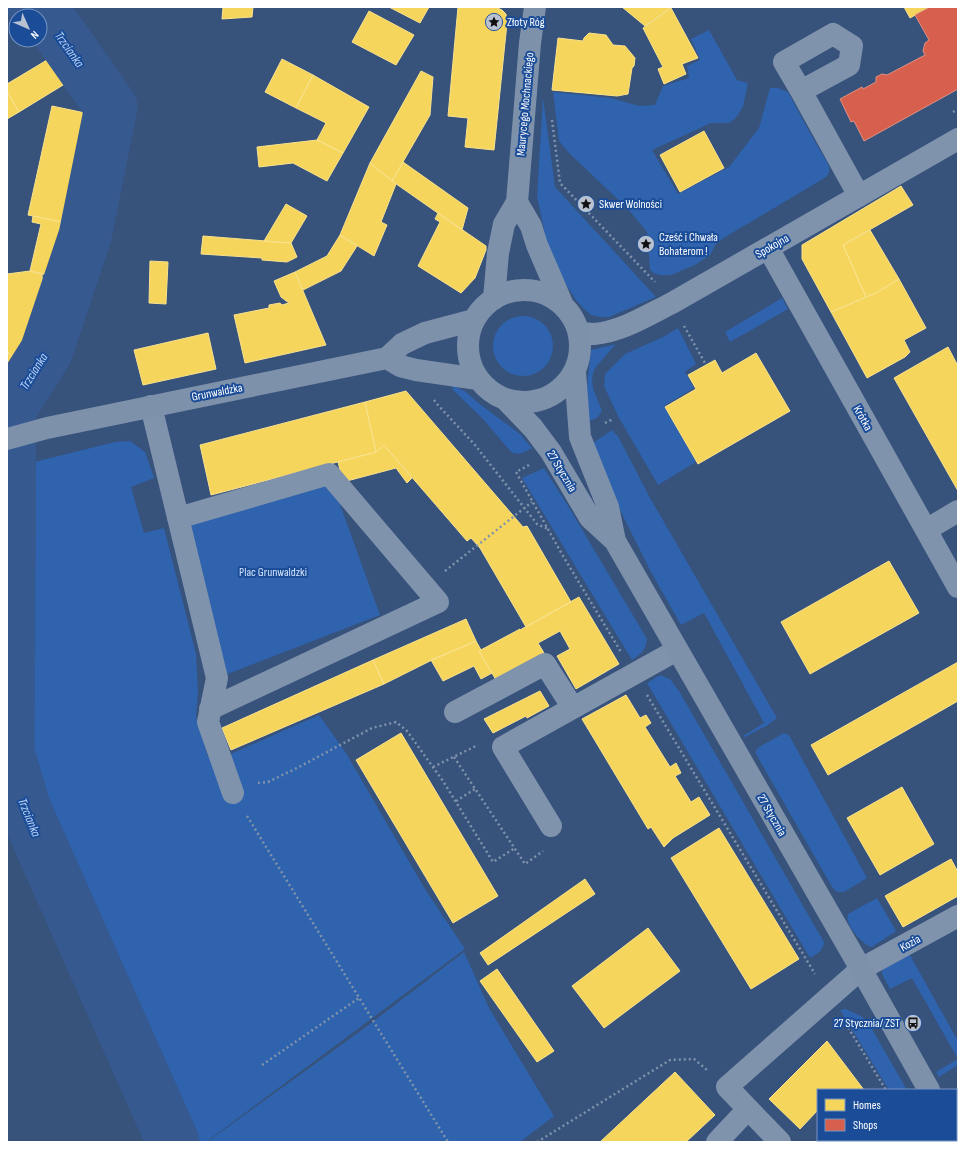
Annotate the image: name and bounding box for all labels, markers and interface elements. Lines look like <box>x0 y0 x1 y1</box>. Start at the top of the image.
north arrow <box>8 8 48 48</box>
place icon: Złoty Róg <box>484 12 504 32</box>
place label: Złoty Róg <box>507 15 545 30</box>
text: N <box>28 28 41 41</box>
water label: Trzcianka <box>51 28 88 71</box>
street label: Maurycego Mochnackiego <box>513 52 538 157</box>
place icon: Skwer Wolności <box>576 194 596 214</box>
place label: Skwer Wolności <box>599 197 662 212</box>
place label: Cześć i Chwała Bohaterom ! <box>659 230 718 259</box>
street label: Spokojna <box>753 231 792 262</box>
place icon: Cześć i Chwała Bohaterom ! <box>636 234 656 254</box>
water label: Trzcianka <box>16 350 52 393</box>
street label: Grunwaldzka <box>190 380 244 405</box>
street label: Krótka <box>850 403 876 434</box>
street label: 27 Stycznia <box>543 448 580 495</box>
park label: Plac Grunwaldzki <box>239 565 307 580</box>
street label: 27 Stycznia <box>754 792 790 839</box>
water label: Trzcianka <box>14 796 44 840</box>
street label: Kozia <box>897 932 924 955</box>
bus stop icon: 27 Stycznia/ ZST <box>903 1013 923 1033</box>
place label: 27 Stycznia/ ZST <box>834 1016 900 1031</box>
legend <box>817 1089 957 1141</box>
text: Homes <box>853 1098 881 1113</box>
text: Shops <box>853 1118 878 1133</box>

